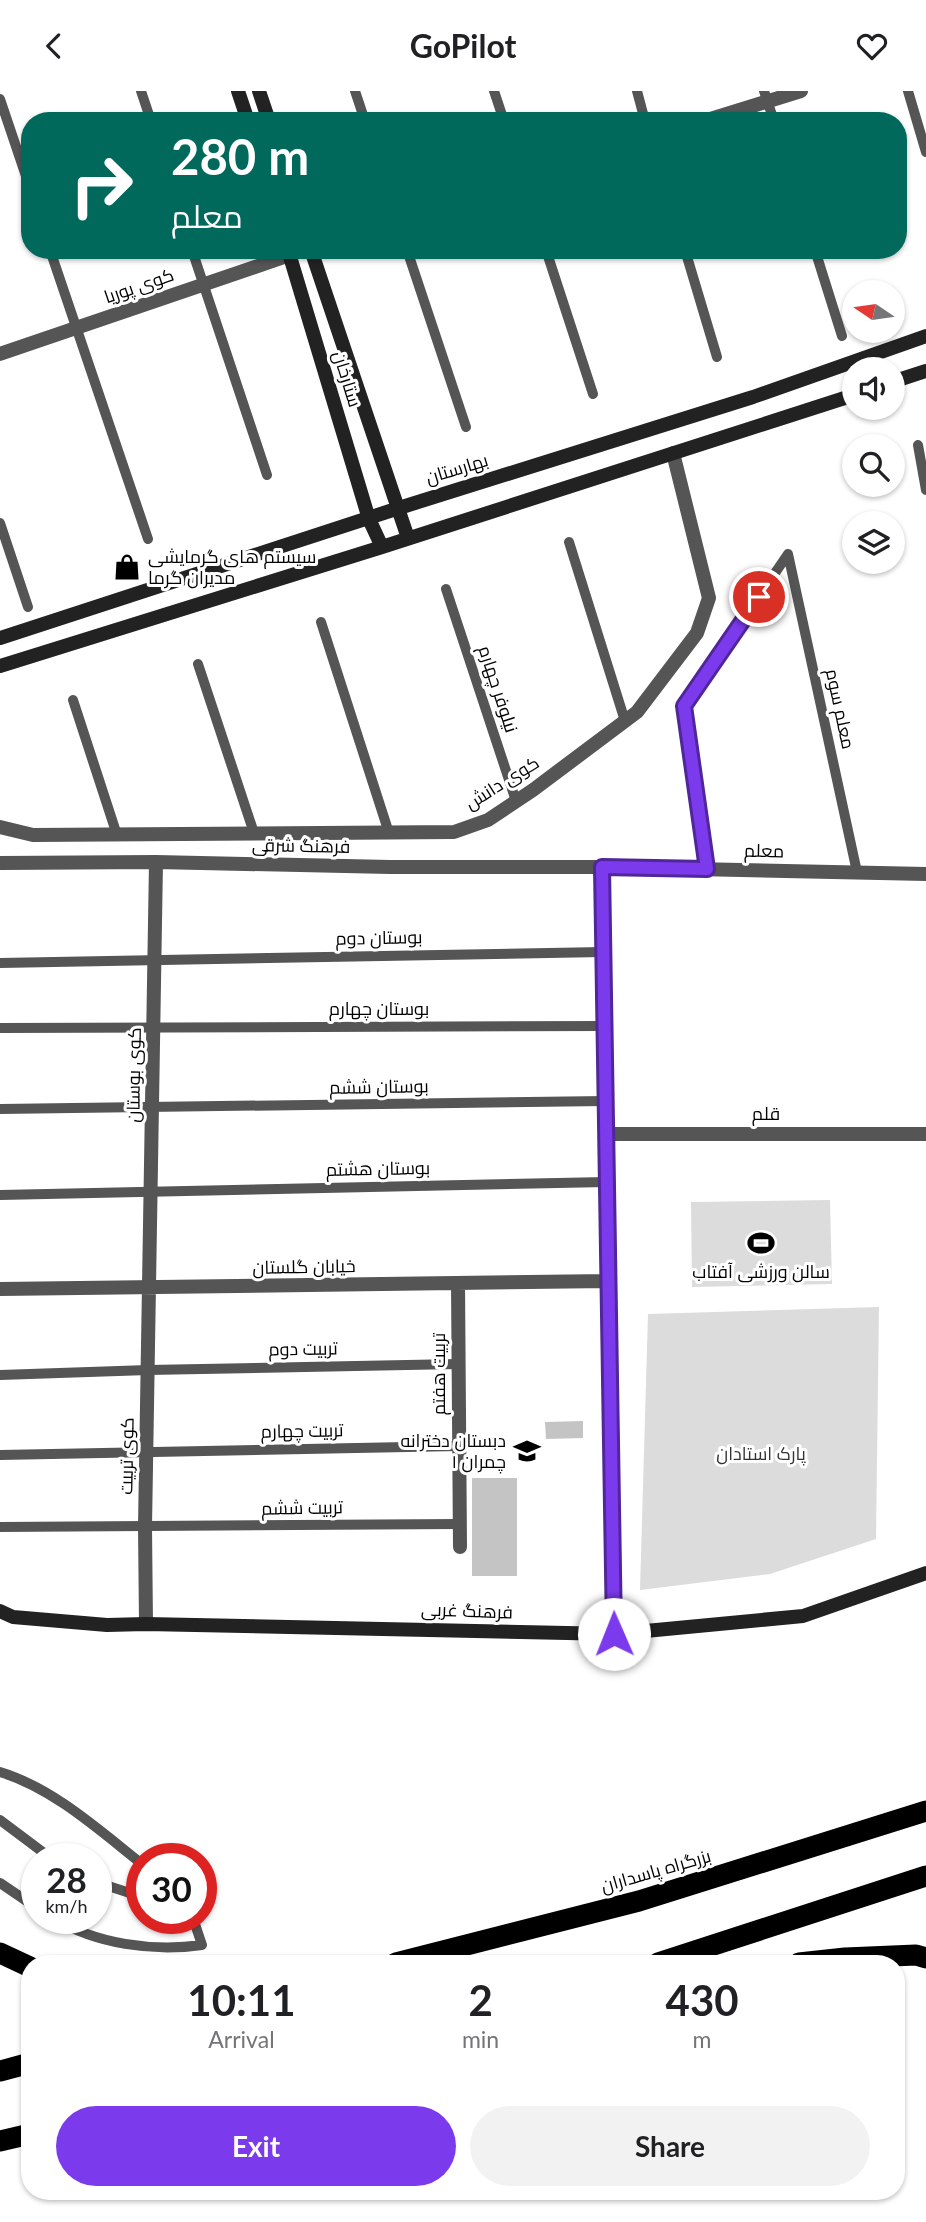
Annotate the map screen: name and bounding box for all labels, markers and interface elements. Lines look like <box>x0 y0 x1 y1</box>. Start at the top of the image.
text: GoPilot <box>410 26 516 65</box>
icon: back <box>35 27 73 65</box>
icon: heart <box>853 27 891 65</box>
text: 280 m <box>171 127 309 185</box>
icon: right <box>56 140 147 231</box>
text: معلم <box>171 196 243 235</box>
street label: کوی پوریا <box>101 263 177 309</box>
north arrow <box>842 280 905 343</box>
map controls <box>842 280 905 574</box>
street label: ستارخان <box>328 348 367 410</box>
button: sound <box>842 357 905 420</box>
button: search <box>842 434 905 497</box>
street label: بهارستان <box>423 448 491 489</box>
button: layers <box>842 511 905 574</box>
place label: سیستم های گرمایشی مدیران گرما <box>148 545 316 589</box>
shop icon: سیستم های گرمایشی مدیران گرما <box>112 552 142 582</box>
pin <box>729 567 789 627</box>
icon: arrive <box>740 578 778 616</box>
street label: نیلوفر چهارم <box>473 642 523 736</box>
street label: معلم سوم <box>820 667 860 751</box>
street label: کوی دانش <box>460 751 543 814</box>
street label: فرهنگ شرقی <box>252 833 350 858</box>
street label: معلم <box>744 839 784 863</box>
street label: بوستان دوم <box>335 925 423 951</box>
street label: بوستان چهارم <box>329 997 429 1021</box>
street label: کوی بوستان <box>121 1027 146 1123</box>
street label: بوستان ششم <box>329 1074 429 1100</box>
street label: قلم <box>752 1102 780 1126</box>
street label: بوستان هشتم <box>326 1156 430 1182</box>
sports icon: سالن ورزشی آفتاب <box>746 1228 776 1258</box>
street label: خیابان گلستان <box>252 1254 356 1279</box>
place label: سالن ورزشی آفتاب <box>692 1260 830 1283</box>
street label: تربیت هفتم <box>427 1333 451 1415</box>
street label: تربیت دوم <box>268 1336 338 1362</box>
street label: کوی تربیت <box>114 1417 139 1495</box>
street label: تربیت چهارم <box>260 1418 344 1444</box>
place label: دبستان دخترانه چمران ۱ <box>400 1429 506 1474</box>
school or university icon: دبستان دخترانه چمران ۱ <box>512 1436 542 1466</box>
park label: پارک استادان <box>716 1442 806 1466</box>
street label: تربیت ششم <box>261 1495 343 1521</box>
street label: فرهنگ غربی <box>421 1597 513 1624</box>
position arrow <box>577 1597 651 1671</box>
speed limit sign: 30 <box>126 1843 217 1934</box>
street label: بزرگراه پاسداران <box>598 1844 714 1898</box>
text: 28 <box>46 1858 87 1900</box>
text: km/h <box>45 1895 88 1917</box>
text: 10:11 <box>187 1975 296 2025</box>
text: 2 <box>468 1975 493 2025</box>
text: 430 <box>666 1975 739 2025</box>
text: Arrival <box>208 2025 275 2053</box>
text: min <box>462 2025 499 2053</box>
text: m <box>693 2025 712 2053</box>
button: Exit <box>56 2106 456 2186</box>
button: Share <box>470 2106 870 2186</box>

